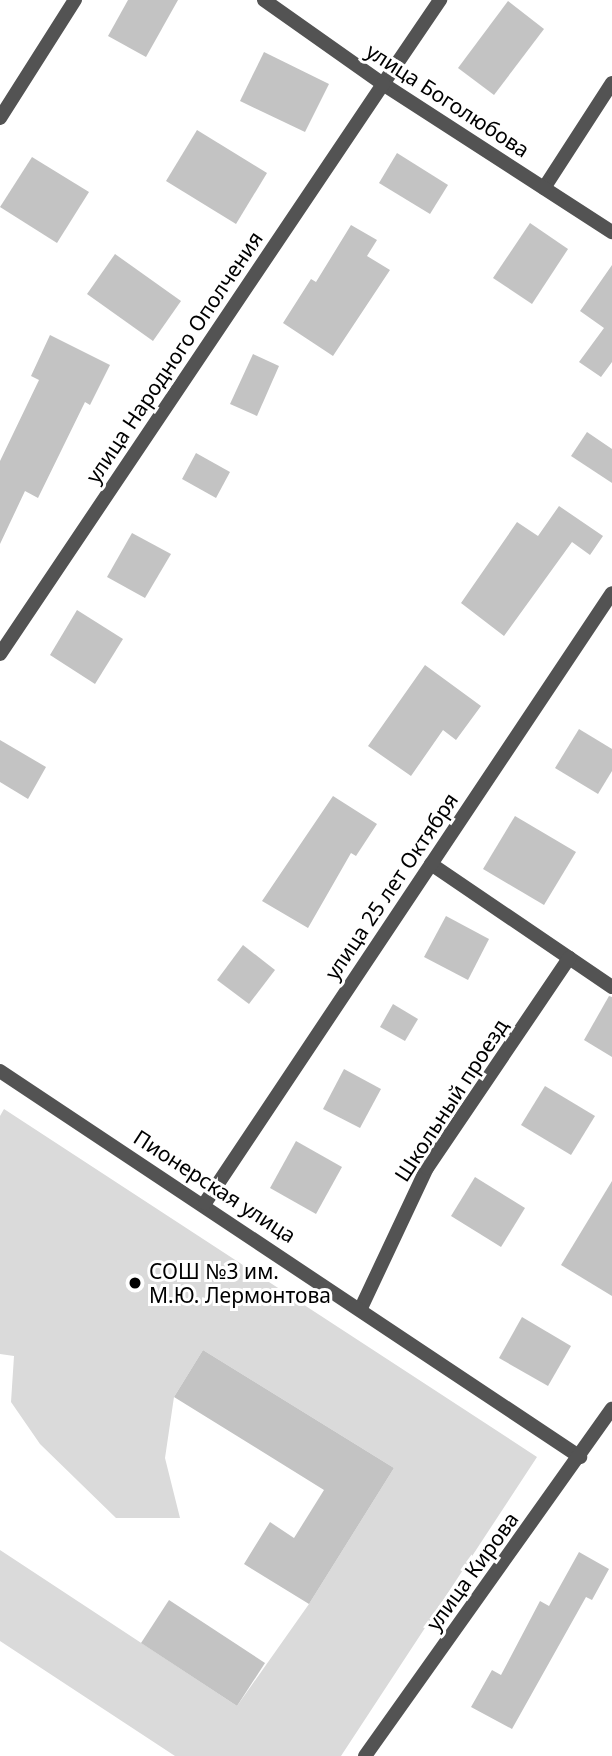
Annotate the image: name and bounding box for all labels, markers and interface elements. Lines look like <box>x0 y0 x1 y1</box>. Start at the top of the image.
street label: улица Боголюбова <box>362 38 534 162</box>
street label: улица Народного Ополчения <box>80 226 268 488</box>
street label: улица 25 лет Октября <box>319 788 463 984</box>
street label: Школьный проезд <box>389 1014 513 1186</box>
street label: Пионерская улица <box>129 1124 301 1248</box>
place label: СОШ №3 им. М.Ю. Лермонтова <box>149 1258 331 1308</box>
marker: СОШ №3 им. М.Ю. Лермонтова <box>127 1275 143 1291</box>
street label: улица Кирова <box>421 1507 523 1635</box>

